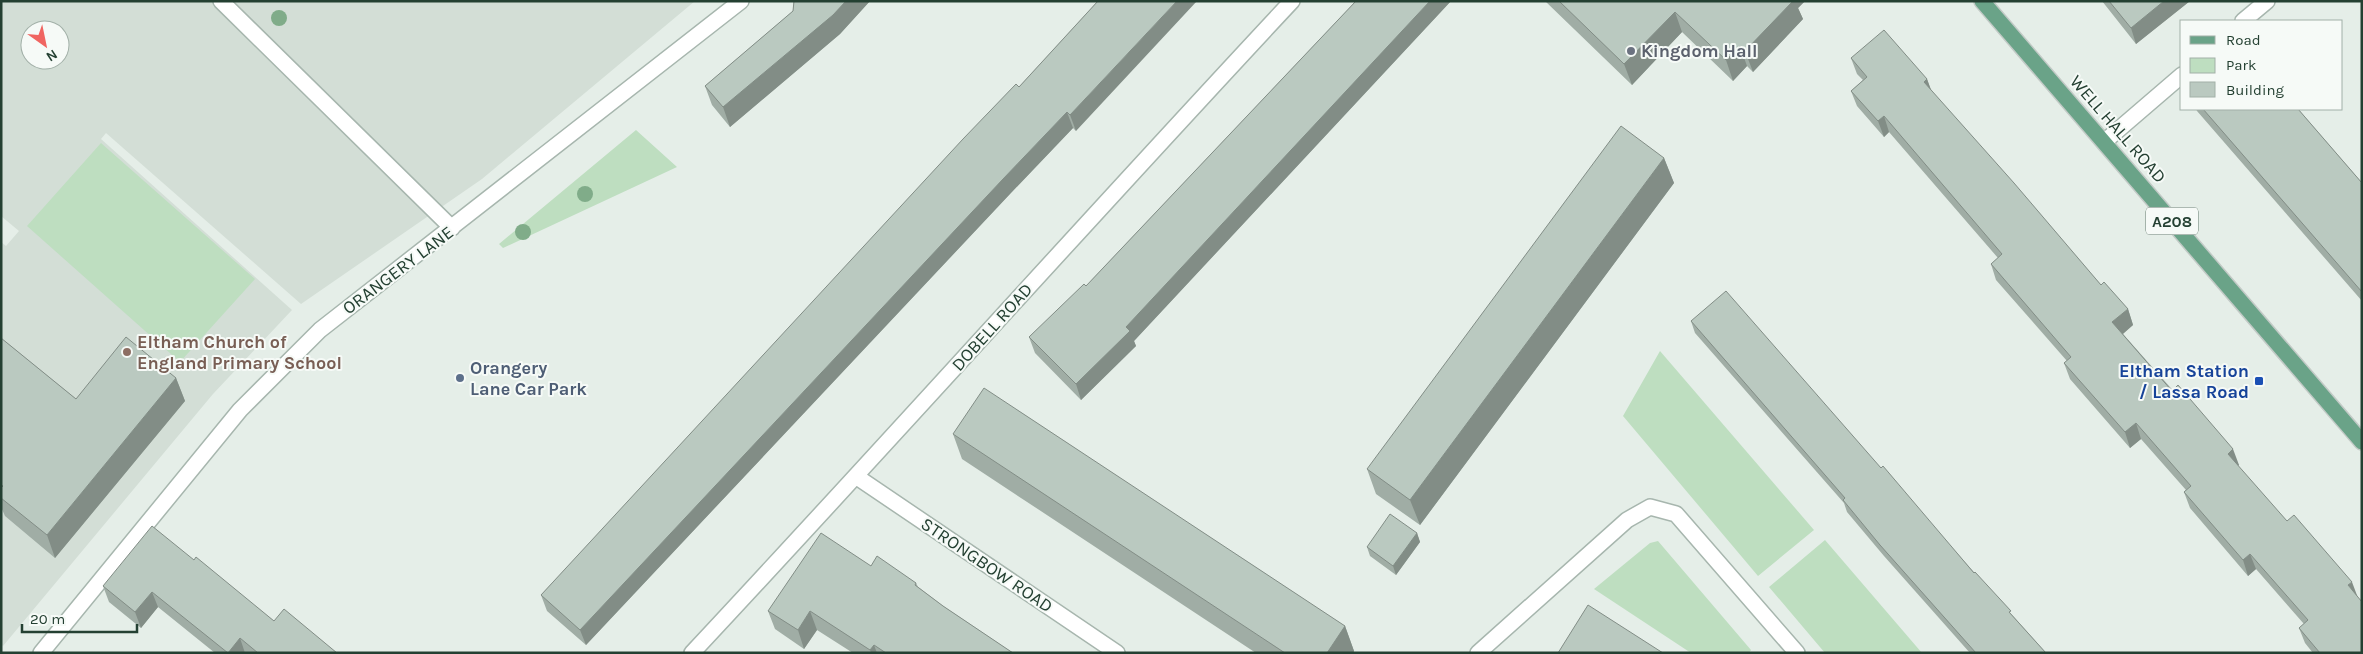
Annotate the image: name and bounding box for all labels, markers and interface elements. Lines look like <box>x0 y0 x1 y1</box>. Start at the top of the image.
north arrow <box>20 20 70 70</box>
legend <box>2180 20 2343 110</box>
text: Road <box>2226 31 2261 49</box>
place label: Kingdom Hall <box>1641 40 1757 62</box>
marker: Kingdom Hall <box>1625 45 1637 57</box>
text: N <box>43 46 61 65</box>
text: Park <box>2226 56 2256 74</box>
street label: WELL HALL ROAD <box>2065 71 2171 187</box>
text: Building <box>2226 81 2284 99</box>
road number: A208 <box>2146 208 2198 235</box>
street label: ORANGERY LANE <box>338 221 458 319</box>
street label: DOBELL ROAD <box>947 278 1037 376</box>
place label: Eltham Church of England Primary School <box>137 331 342 374</box>
marker: Eltham Church of England Primary School <box>121 346 133 358</box>
place label: Orangery Lane Car Park <box>470 357 587 400</box>
place label: Eltham Station / Lassa Road <box>2119 360 2249 403</box>
marker: Orangery Lane Car Park <box>454 372 466 384</box>
marker: Eltham Station / Lassa Road <box>2253 375 2265 387</box>
street label: STRONGBOW ROAD <box>917 513 1057 617</box>
scale bar <box>22 602 138 634</box>
text: 20 m <box>30 610 65 628</box>

